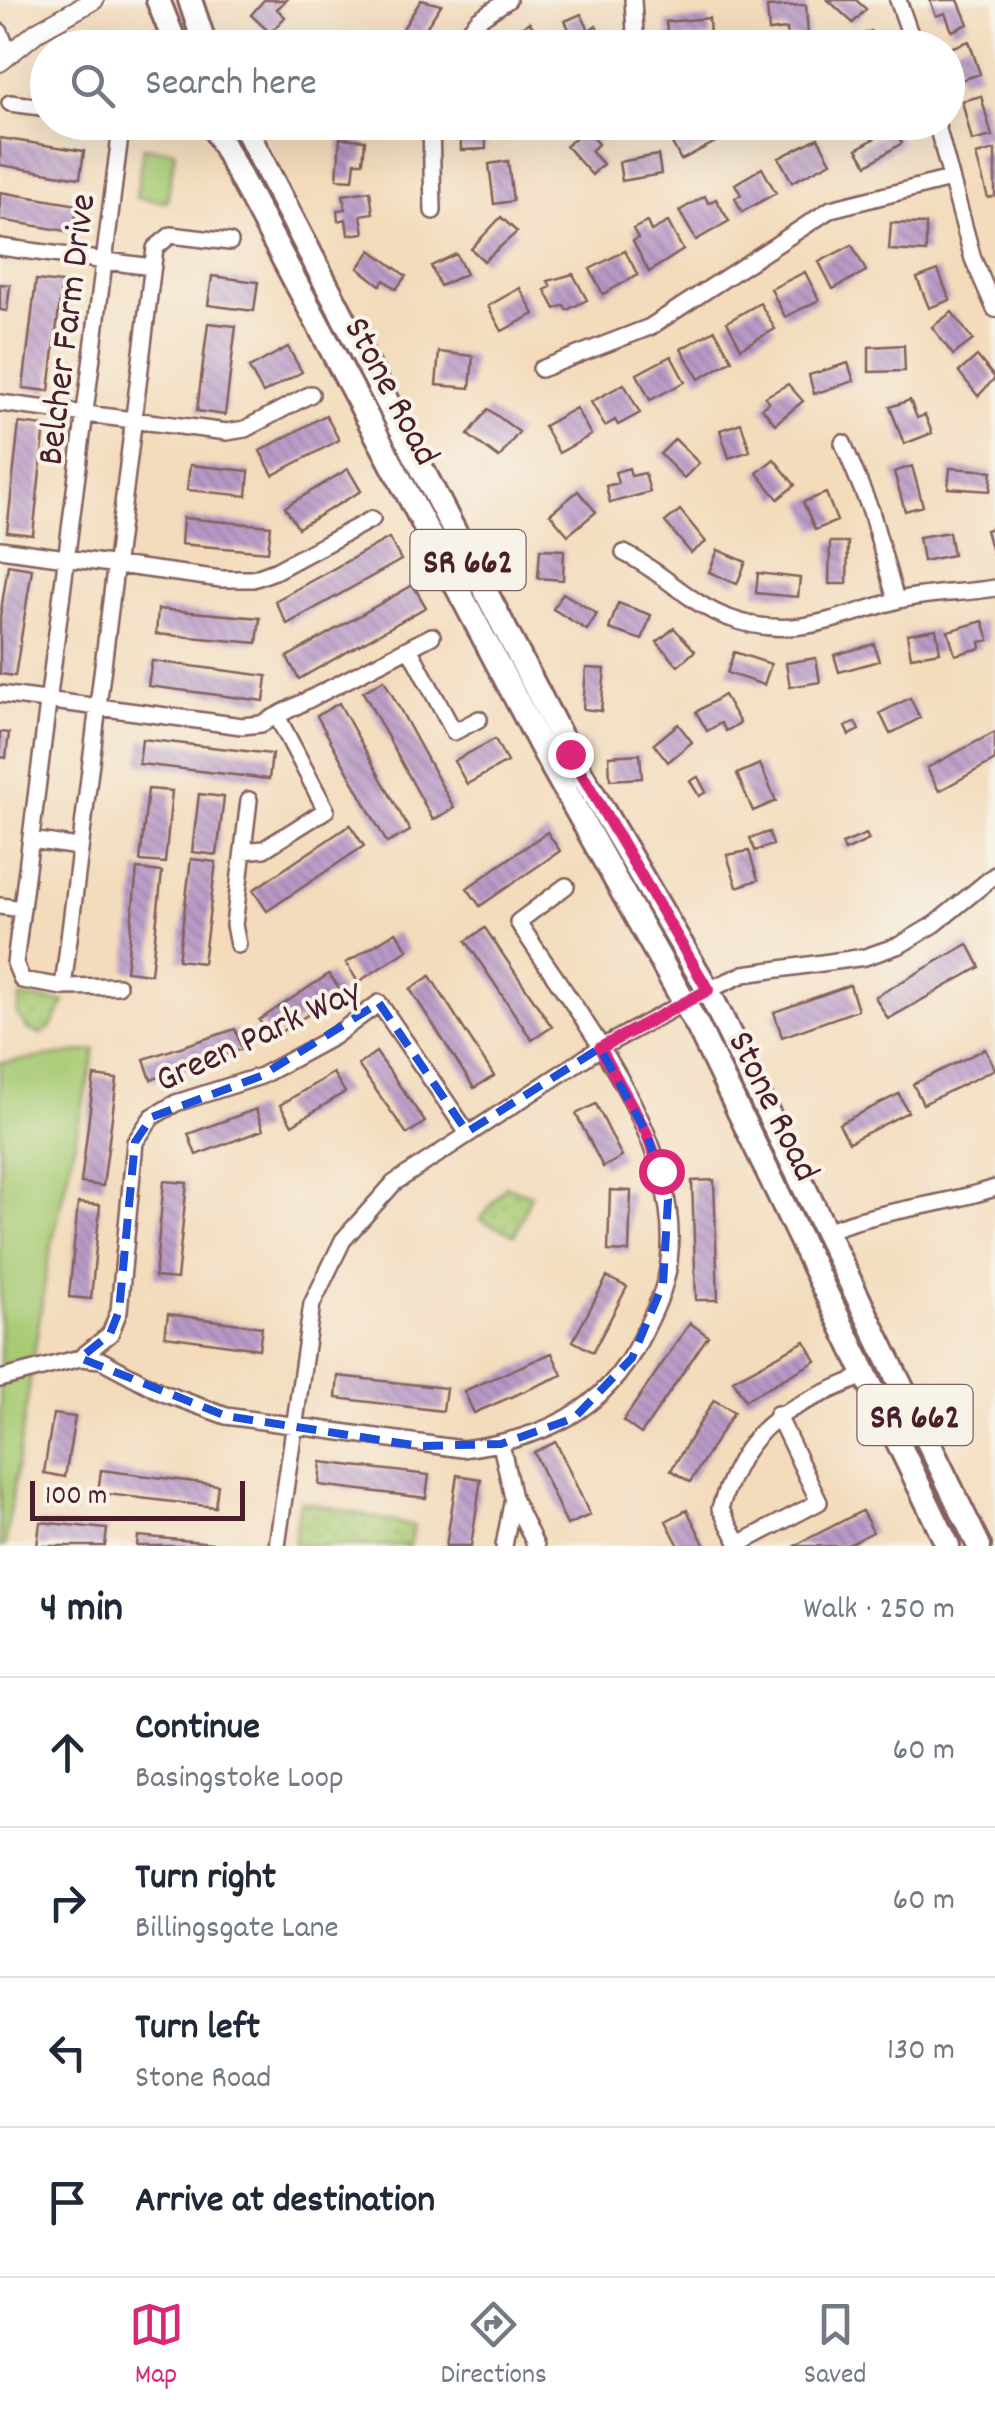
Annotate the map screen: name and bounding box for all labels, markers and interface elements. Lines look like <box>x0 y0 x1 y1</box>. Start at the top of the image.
search box <box>30 30 965 140</box>
icon: search <box>65 58 120 113</box>
text: Search here <box>145 58 317 113</box>
street label: Belcher Farm Drive <box>26 191 113 468</box>
street label: Stone Road <box>327 308 451 477</box>
road number: SR 662 <box>410 530 526 590</box>
route end <box>548 732 594 778</box>
street label: Green Park Way <box>147 966 372 1110</box>
street label: Stone Road <box>711 1023 831 1192</box>
route start <box>639 1149 685 1195</box>
road number: SR 662 <box>858 1385 972 1445</box>
scale bar <box>30 1476 245 1520</box>
text: 100 m <box>45 1478 107 1518</box>
text: 4 min <box>40 1581 123 1641</box>
text: Walk · 250 m <box>803 1588 955 1634</box>
text: Continue <box>135 1702 260 1757</box>
icon: ahead <box>40 1725 95 1780</box>
text: 60 m <box>893 1729 955 1775</box>
text: Basingstoke Loop <box>135 1757 344 1803</box>
text: Turn right <box>135 1852 276 1907</box>
icon: right <box>40 1875 95 1930</box>
text: 60 m <box>893 1879 955 1925</box>
text: Billingsgate Lane <box>135 1907 339 1953</box>
text: Turn left <box>135 2002 260 2057</box>
icon: left <box>40 2025 95 2080</box>
text: 130 m <box>887 2029 955 2075</box>
text: Stone Road <box>135 2057 271 2103</box>
icon: arrive <box>40 2175 95 2230</box>
text: Arrive at destination <box>135 2175 435 2230</box>
tab: Map <box>129 2297 184 2397</box>
tab: Directions <box>441 2297 547 2397</box>
tab: Saved <box>804 2297 866 2397</box>

